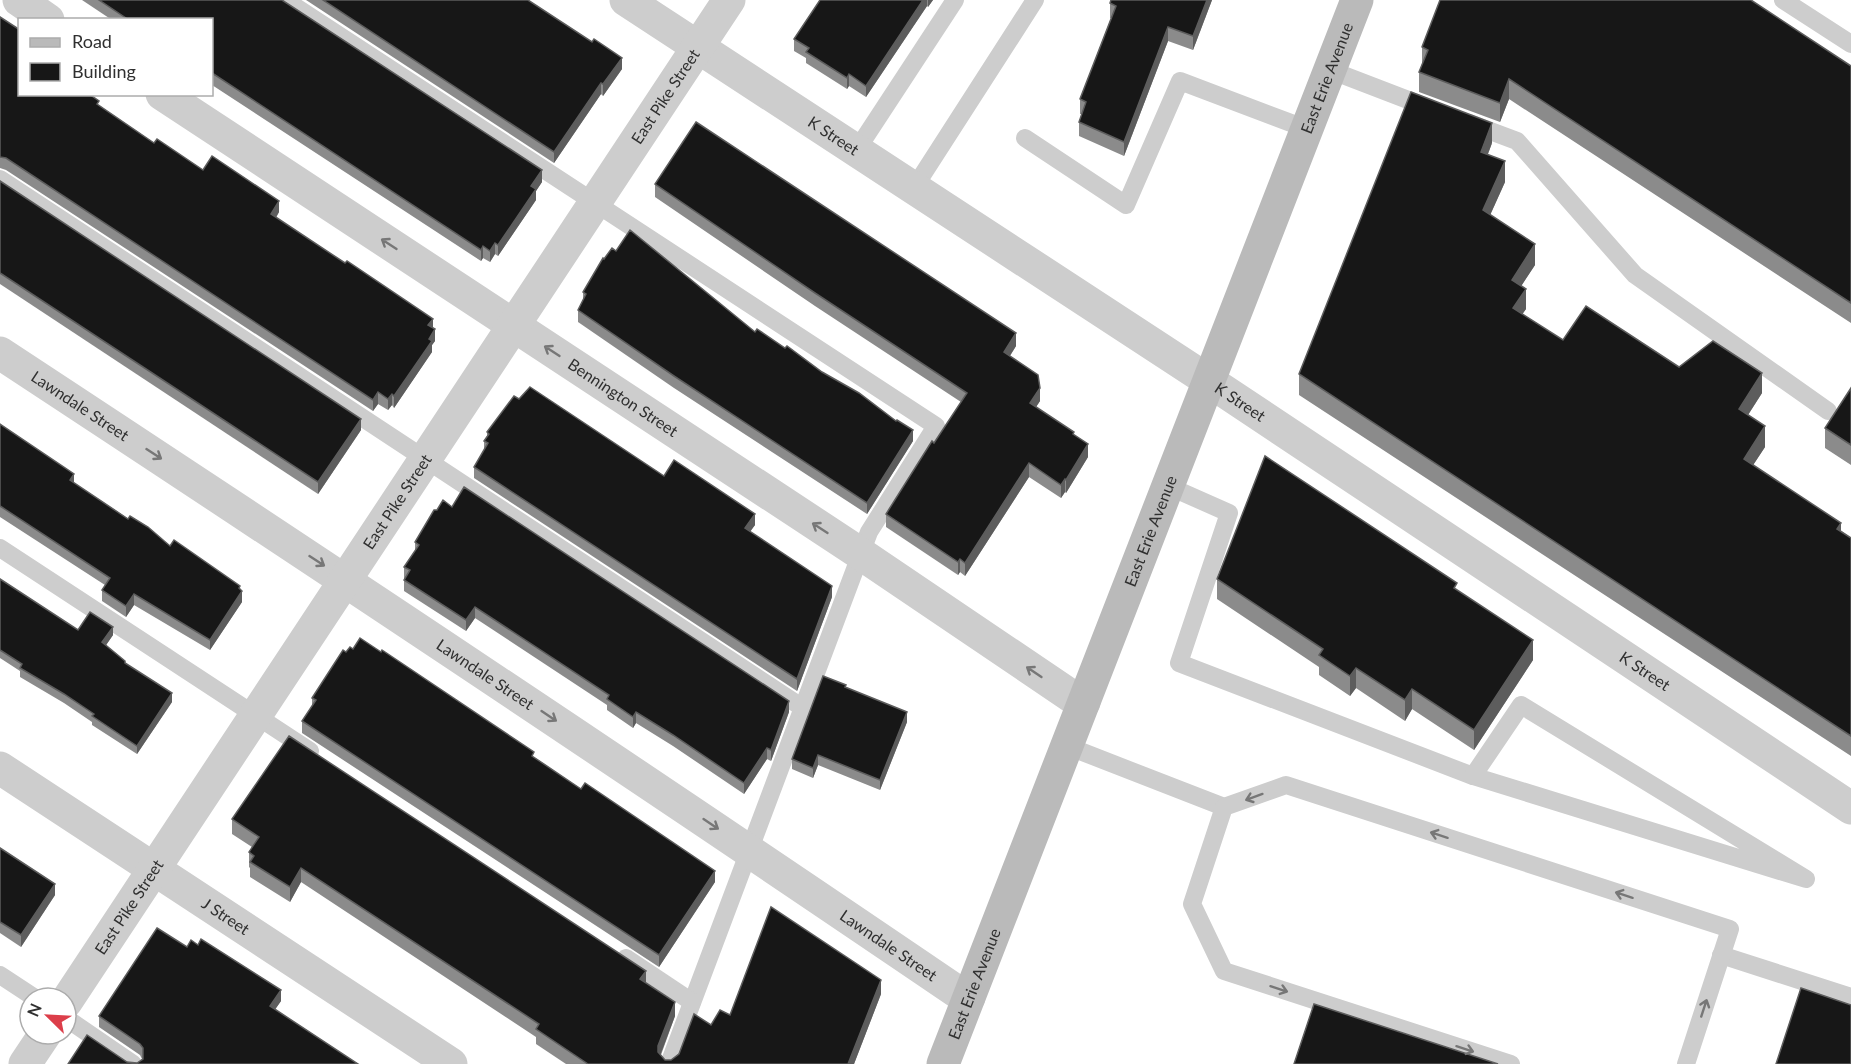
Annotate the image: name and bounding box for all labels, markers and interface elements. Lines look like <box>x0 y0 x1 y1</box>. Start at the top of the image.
legend <box>18 18 213 96</box>
street label: East Erie Avenue <box>1296 20 1356 136</box>
text: Road <box>72 30 112 52</box>
street label: East Pike Street <box>627 45 703 147</box>
text: Building <box>72 60 136 82</box>
street label: K Street <box>805 112 863 159</box>
one-way arrow <box>382 238 398 250</box>
one-way arrow <box>544 345 561 357</box>
street label: Bennington Street <box>565 354 682 440</box>
street label: Lawndale Street <box>28 366 133 445</box>
street label: K Street <box>1212 378 1270 425</box>
one-way arrow <box>145 448 162 460</box>
street label: East Pike Street <box>358 450 435 552</box>
street label: East Erie Avenue <box>1120 472 1180 589</box>
one-way arrow <box>812 521 829 533</box>
one-way arrow <box>309 555 325 567</box>
street label: Lawndale Street <box>433 635 538 713</box>
street label: K Street <box>1616 647 1674 694</box>
one-way arrow <box>1026 666 1043 678</box>
one-way arrow <box>541 710 557 722</box>
one-way arrow <box>1245 792 1263 803</box>
one-way arrow <box>703 818 719 830</box>
one-way arrow <box>1430 828 1449 839</box>
street label: East Pike Street <box>90 855 167 958</box>
one-way arrow <box>1615 888 1634 899</box>
street label: J Street <box>199 893 254 938</box>
street label: Lawndale Street <box>837 905 941 985</box>
street label: East Erie Avenue <box>944 925 1004 1042</box>
one-way arrow <box>1269 984 1288 995</box>
north arrow <box>18 986 78 1046</box>
one-way arrow <box>1699 999 1710 1018</box>
text: N <box>23 1000 45 1019</box>
one-way arrow <box>1455 1044 1474 1055</box>

